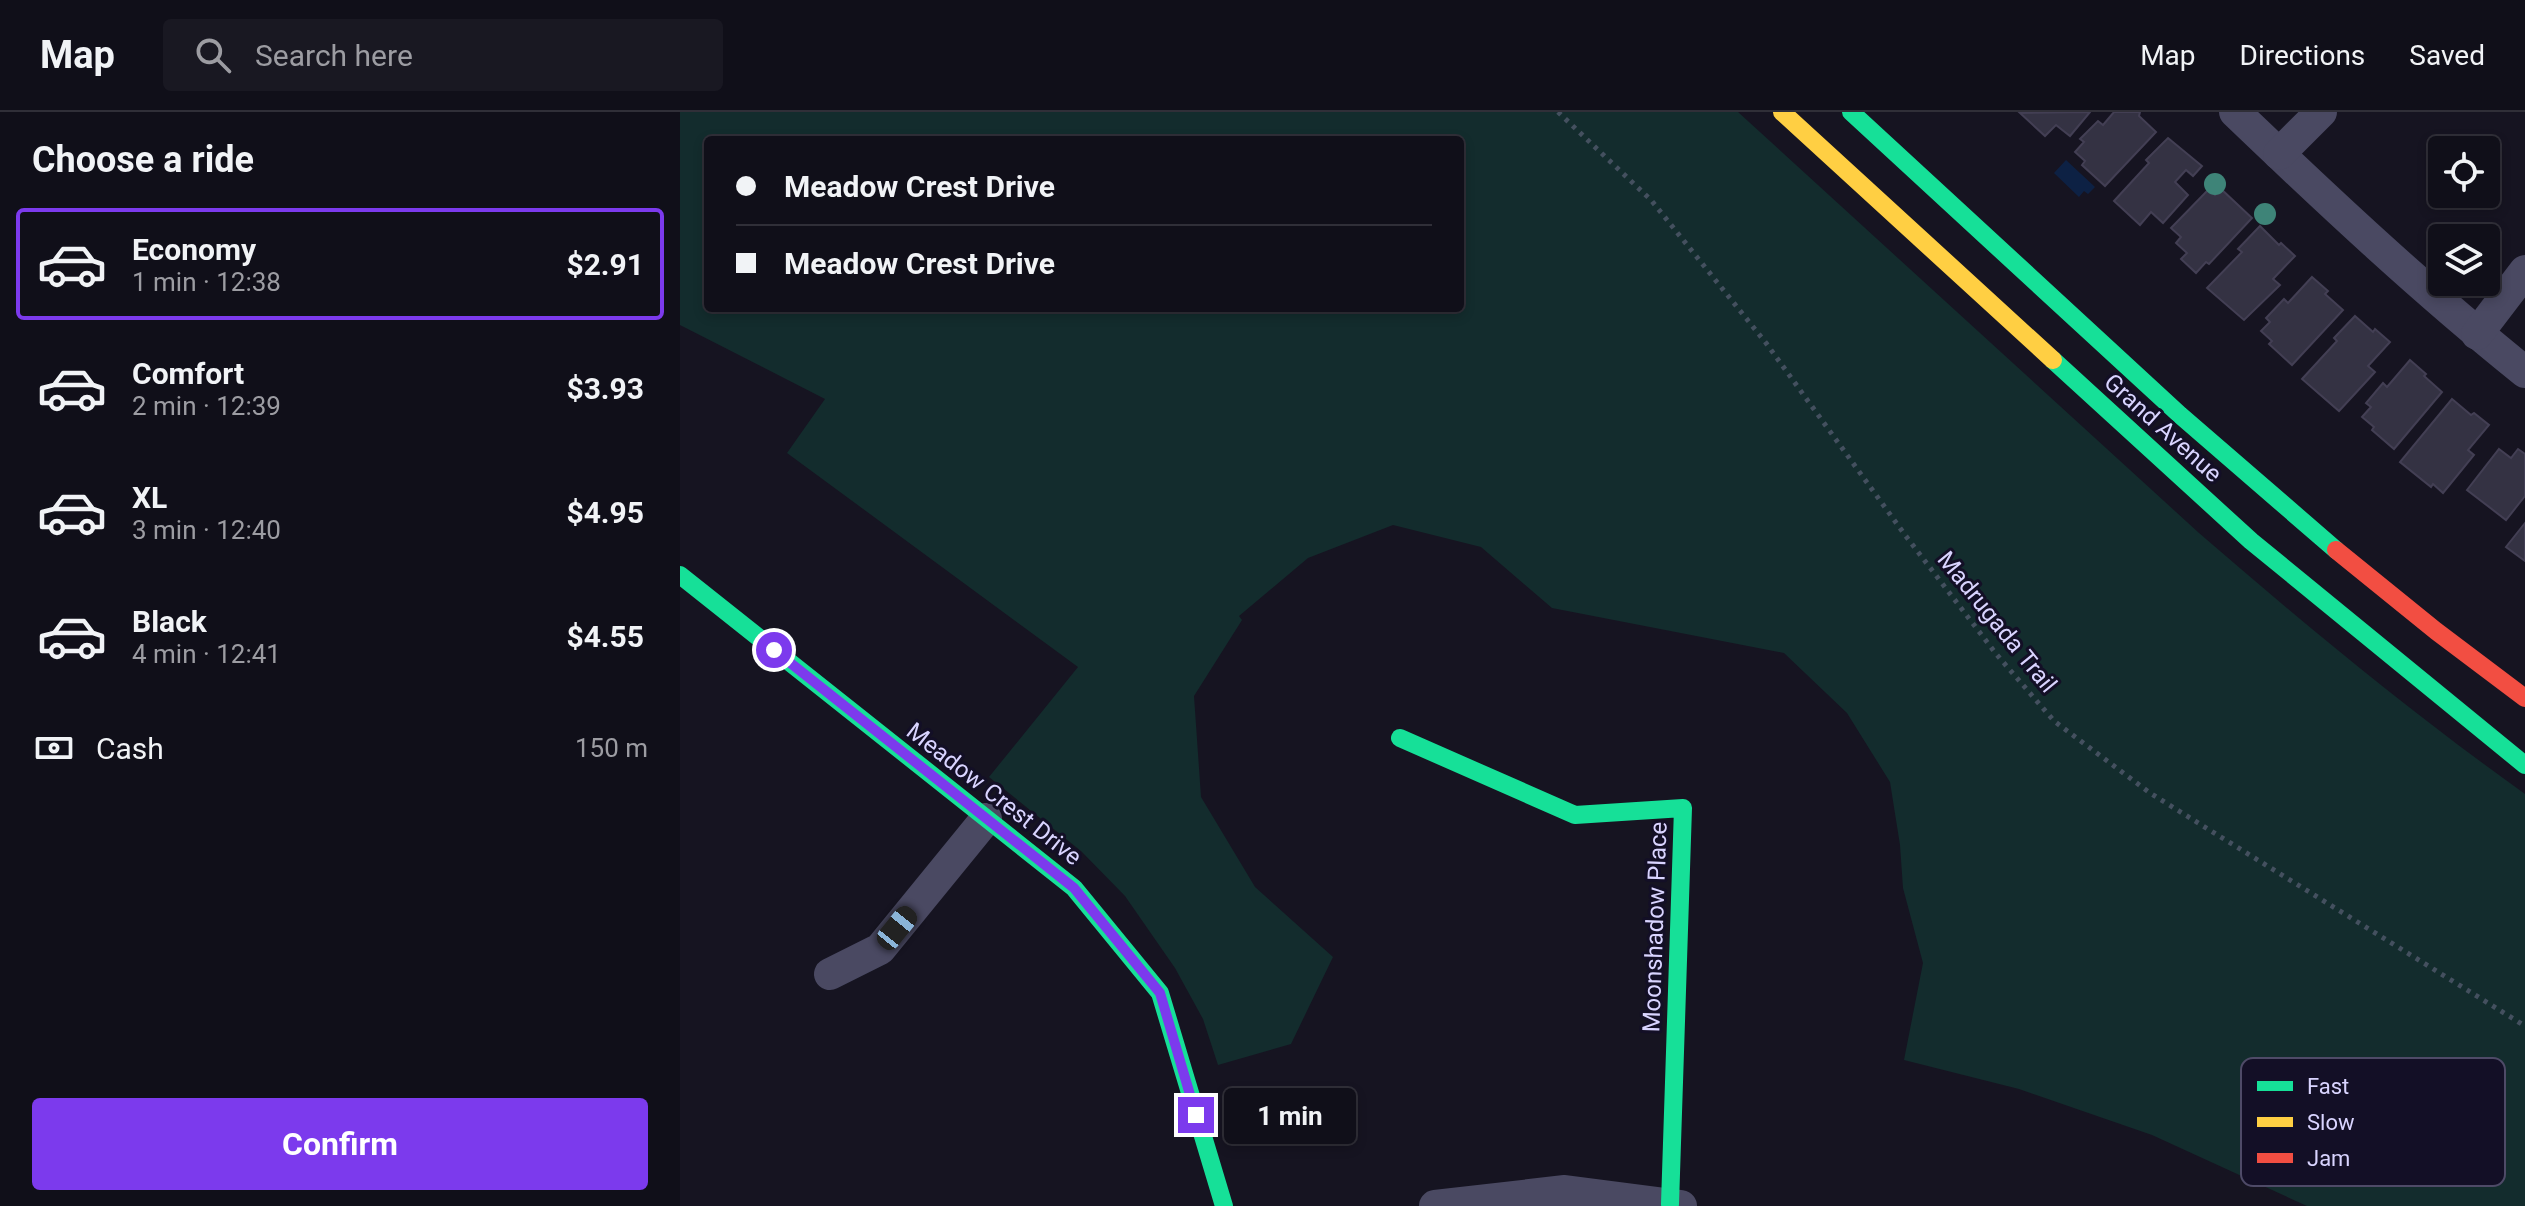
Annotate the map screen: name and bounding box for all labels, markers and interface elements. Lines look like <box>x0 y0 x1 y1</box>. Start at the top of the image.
search box <box>163 19 723 91</box>
text: Map <box>40 33 115 77</box>
icon: search <box>191 33 235 77</box>
text: Search here <box>255 38 413 73</box>
text: Map <box>2140 39 2196 72</box>
text: Directions <box>2240 39 2365 72</box>
text: Saved <box>2409 39 2485 72</box>
map controls <box>2428 136 2500 296</box>
button: locate <box>2428 136 2500 208</box>
text: Choose a ride <box>32 139 254 181</box>
text: Meadow Crest Drive <box>784 169 1055 204</box>
button: layers <box>2428 224 2500 296</box>
icon: car <box>36 228 108 300</box>
text: Economy <box>132 232 256 267</box>
text: Meadow Crest Drive <box>784 246 1055 281</box>
text: $2.91 <box>566 247 644 282</box>
text: 1 min · 12:38 <box>132 267 281 297</box>
icon: car <box>36 352 108 424</box>
text: Comfort <box>132 356 244 391</box>
street label: Grand Avenue <box>2099 368 2227 488</box>
text: $3.93 <box>566 371 644 406</box>
text: 2 min · 12:39 <box>132 391 281 421</box>
icon: car <box>36 476 108 548</box>
text: XL <box>132 480 167 515</box>
text: $4.95 <box>566 495 644 530</box>
text: 3 min · 12:40 <box>132 515 281 545</box>
street label: Madrugada Trail <box>1932 546 2062 698</box>
icon: car <box>36 600 108 672</box>
text: Black <box>132 604 207 639</box>
text: $4.55 <box>566 619 644 654</box>
route start <box>756 632 792 668</box>
text: 4 min · 12:41 <box>132 639 281 669</box>
street label: Meadow Crest Drive <box>901 717 1087 871</box>
icon: cash <box>32 726 76 770</box>
text: Cash <box>96 731 164 766</box>
text: 150 m <box>575 733 648 763</box>
street label: Moonshadow Place <box>1637 821 1673 1033</box>
car <box>873 902 921 954</box>
legend <box>2241 1058 2505 1186</box>
text: Fast <box>2307 1074 2349 1099</box>
callout: 1 min <box>1224 1087 1356 1143</box>
route end <box>1178 1097 1214 1133</box>
button: Confirm <box>32 1098 648 1190</box>
text: 1 min <box>1257 1101 1323 1131</box>
text: Slow <box>2307 1110 2355 1135</box>
text: Jam <box>2307 1146 2350 1171</box>

